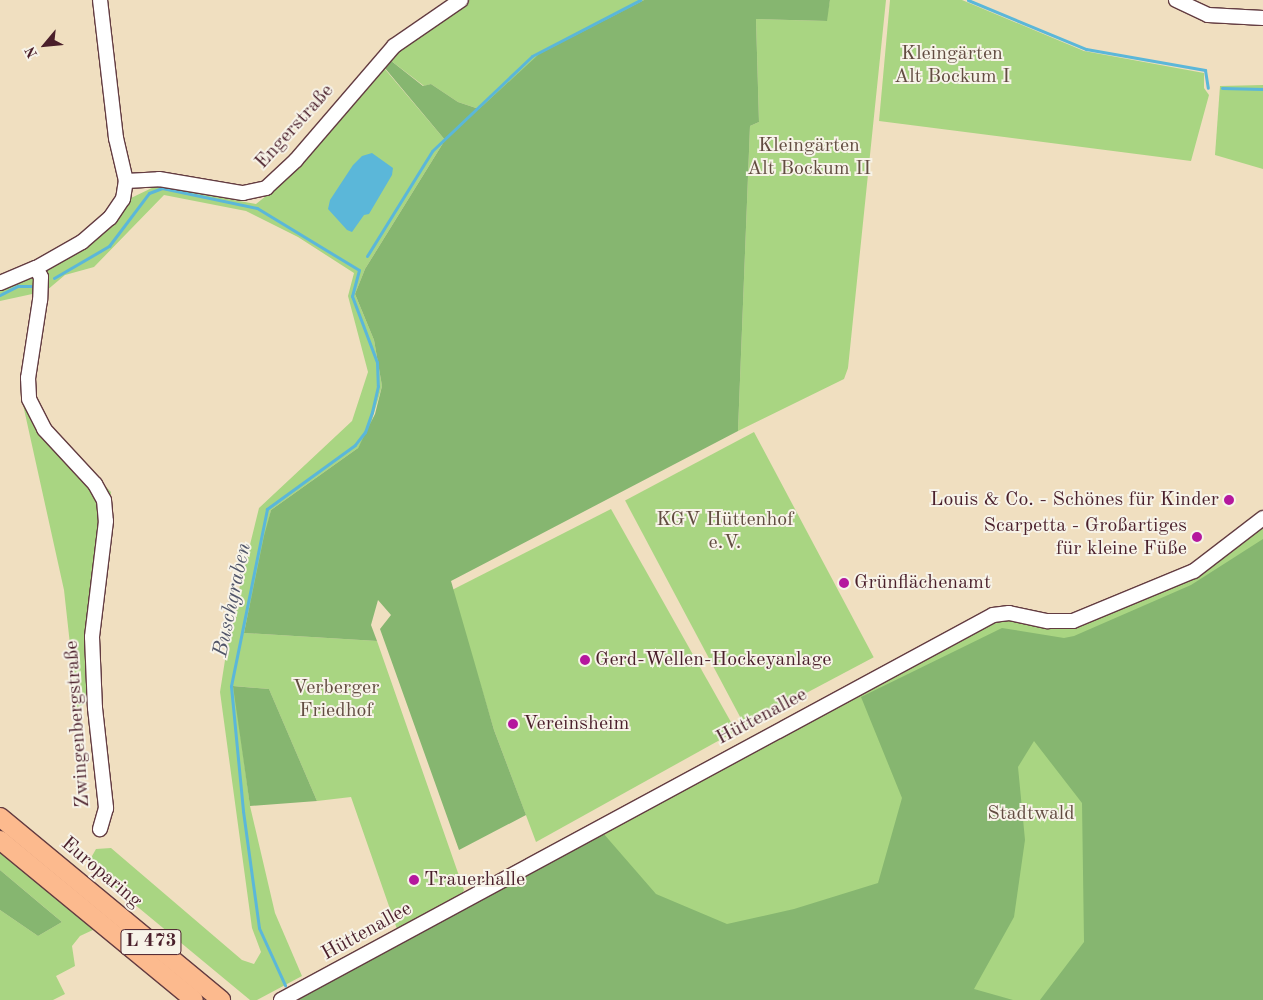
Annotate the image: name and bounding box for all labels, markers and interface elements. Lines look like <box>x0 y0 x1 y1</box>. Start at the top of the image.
north arrow <box>20 20 70 70</box>
park label: Kleingärten Alt Bockum I <box>894 42 1010 89</box>
text: N <box>23 44 40 60</box>
street label: Engerstraße <box>251 79 339 175</box>
park label: Kleingärten Alt Bockum II <box>747 135 871 182</box>
place label: Louis & Co. - Schönes für Kinder <box>930 488 1219 512</box>
marker: Louis & Co. - Schönes für Kinder <box>1223 494 1235 506</box>
park label: KGV Hüttenhof e.V. <box>656 508 794 555</box>
place label: Scarpetta - Großartiges für kleine Füße <box>984 514 1187 561</box>
marker: Scarpetta - Großartiges für kleine Füße <box>1191 531 1203 543</box>
water label: Buschgraben <box>209 541 257 659</box>
place label: Grünflächenamt <box>854 571 991 595</box>
marker: Grünflächenamt <box>838 577 850 589</box>
street label: Zwingenbergstraße <box>60 640 96 808</box>
place label: Gerd-Wellen-Hockeyanlage <box>595 648 831 672</box>
marker: Gerd-Wellen-Hockeyanlage <box>579 654 591 666</box>
park label: Verberger Friedhof <box>293 676 379 723</box>
street label: Hüttenallee <box>712 683 812 751</box>
place label: Vereinsheim <box>523 712 629 736</box>
marker: Vereinsheim <box>507 718 519 730</box>
park label: Stadtwald <box>987 802 1075 826</box>
street label: Europaring <box>56 832 146 914</box>
place label: Trauerhalle <box>424 868 525 892</box>
marker: Trauerhalle <box>408 874 420 886</box>
street label: Hüttenallee <box>318 897 416 967</box>
road number: L 473 <box>120 926 182 959</box>

